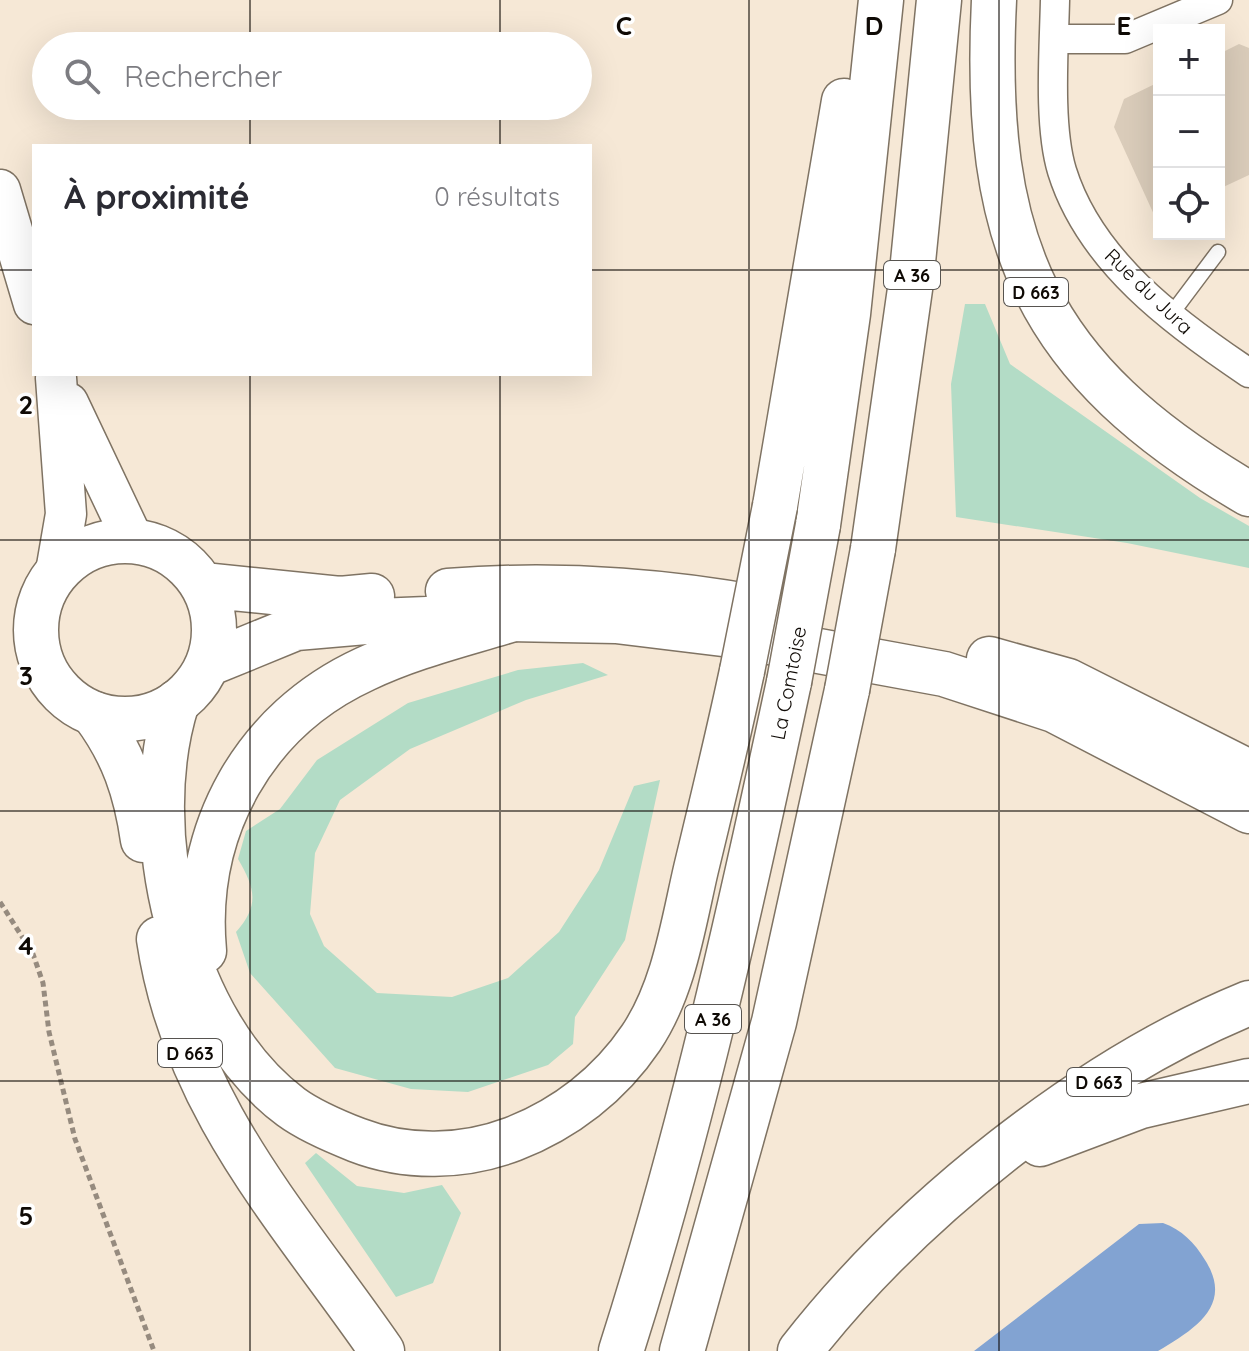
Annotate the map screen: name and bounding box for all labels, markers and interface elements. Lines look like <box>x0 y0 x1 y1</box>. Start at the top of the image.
text: C <box>616 9 632 42</box>
text: D <box>865 9 883 42</box>
text: E <box>1117 9 1131 42</box>
map controls <box>1153 24 1225 240</box>
button: + <box>1153 24 1225 96</box>
search box <box>32 32 592 120</box>
icon: search <box>60 54 104 98</box>
text: Rechercher <box>124 57 282 95</box>
button: − <box>1153 96 1225 168</box>
button: locate <box>1153 168 1225 240</box>
text: À proximité <box>64 175 250 218</box>
text: 0 résultats <box>434 180 560 213</box>
street label: Rue du Jura <box>1100 243 1198 339</box>
road number: A 36 <box>884 261 940 289</box>
road number: D 663 <box>1004 278 1068 306</box>
text: 2 <box>19 388 33 421</box>
street label: La Comtoise <box>765 624 811 742</box>
text: 3 <box>19 659 33 692</box>
text: 4 <box>18 929 34 962</box>
road number: A 36 <box>685 1005 741 1033</box>
road number: D 663 <box>158 1039 222 1067</box>
road number: D 663 <box>1067 1068 1131 1096</box>
text: 5 <box>19 1199 33 1232</box>

